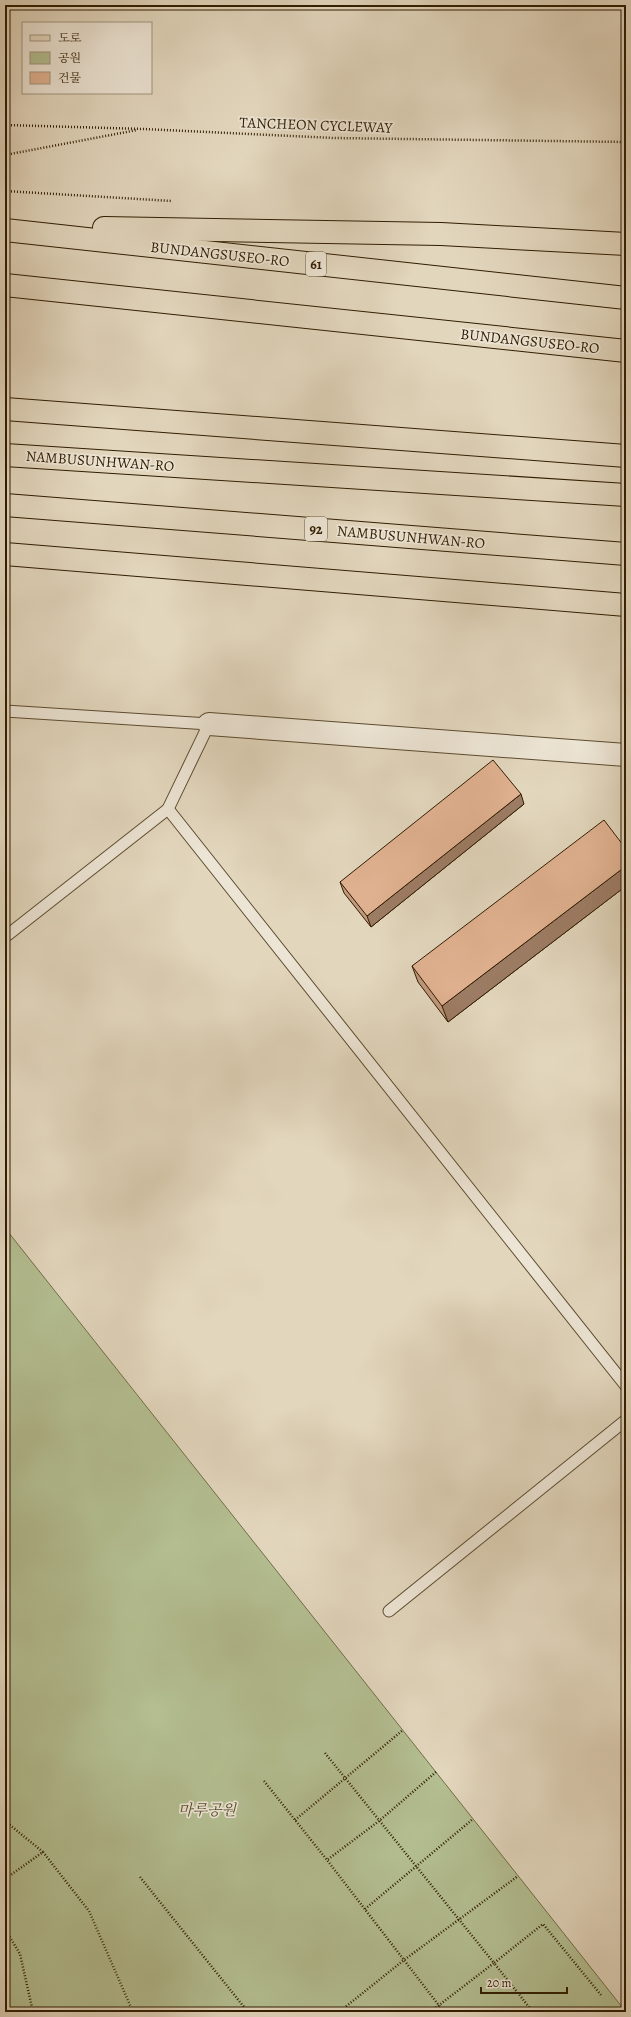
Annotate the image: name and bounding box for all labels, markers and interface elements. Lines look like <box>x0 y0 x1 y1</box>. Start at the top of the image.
legend <box>22 22 152 94</box>
text: 도로 <box>58 30 82 46</box>
text: 공원 <box>58 50 81 66</box>
text: 건물 <box>58 70 82 86</box>
street label: TANCHEON CYCLEWAY <box>239 112 394 138</box>
street label: BUNDANGSUSEO-RO <box>150 237 290 271</box>
road number: 61 <box>306 252 326 276</box>
street label: BUNDANGSUSEO-RO <box>460 324 600 358</box>
street label: NAMBUSUNHWAN-RO <box>25 446 175 476</box>
road number: 92 <box>305 517 327 541</box>
street label: NAMBUSUNHWAN-RO <box>336 521 486 553</box>
park label: 마루공원 <box>178 1800 237 1820</box>
scale bar <box>481 1969 567 1995</box>
text: 20 m <box>487 1975 511 1991</box>

